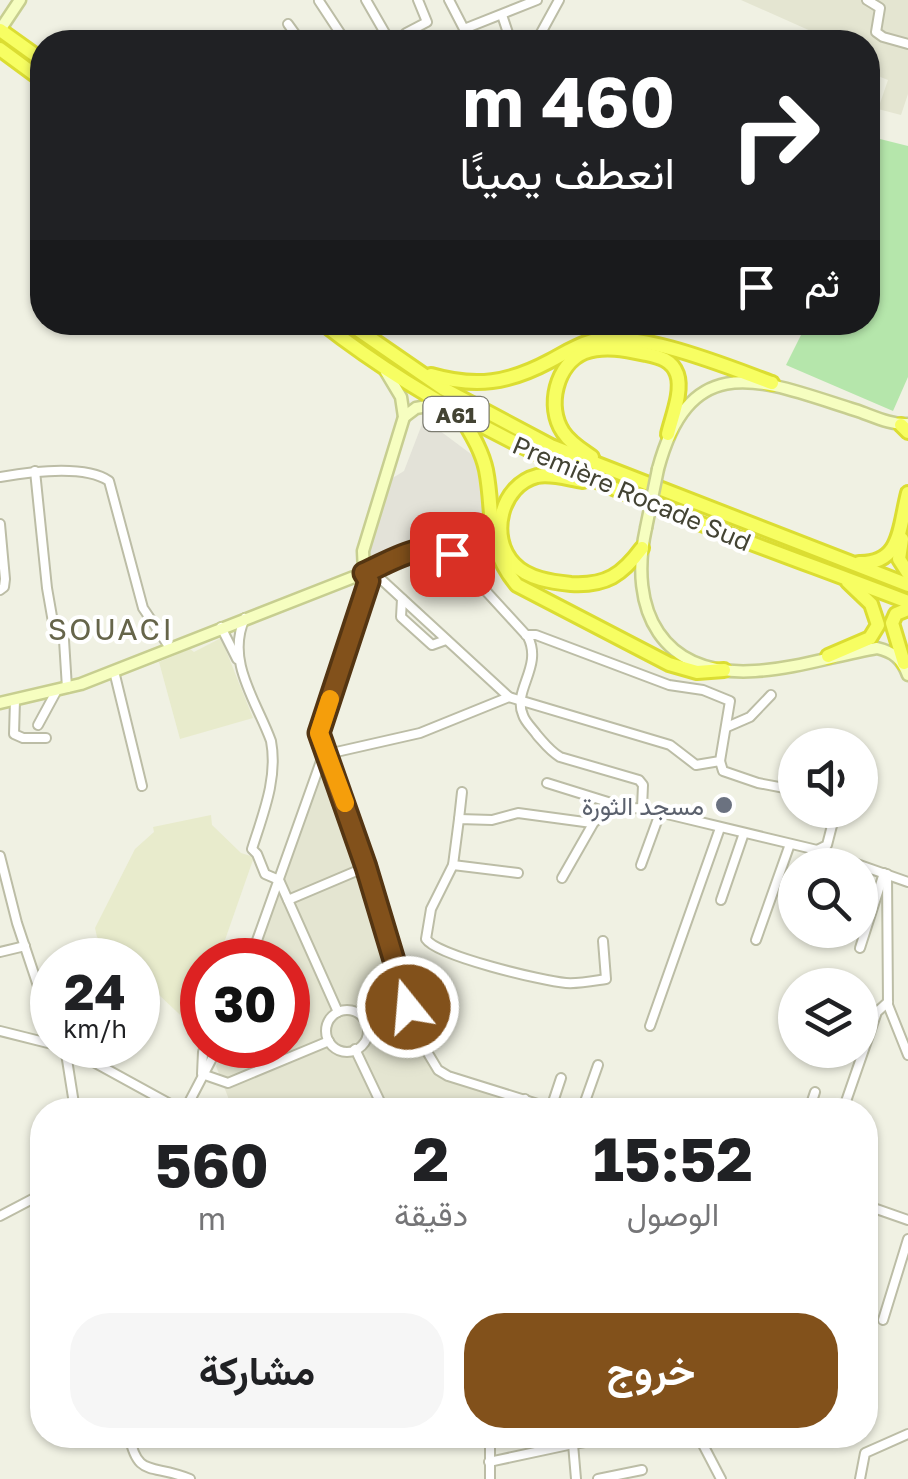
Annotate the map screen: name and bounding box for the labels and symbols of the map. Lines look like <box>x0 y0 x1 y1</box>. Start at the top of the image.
road number: A61 <box>424 397 488 431</box>
street label: Première Rocade Sud <box>508 429 756 557</box>
pin <box>410 512 495 597</box>
district label: SOUACI <box>48 611 174 647</box>
place label: مسجد الثورة <box>582 790 704 822</box>
marker: مسجد الثورة <box>713 794 735 816</box>
speed limit sign: 30 <box>180 938 310 1068</box>
position arrow <box>356 955 460 1059</box>

